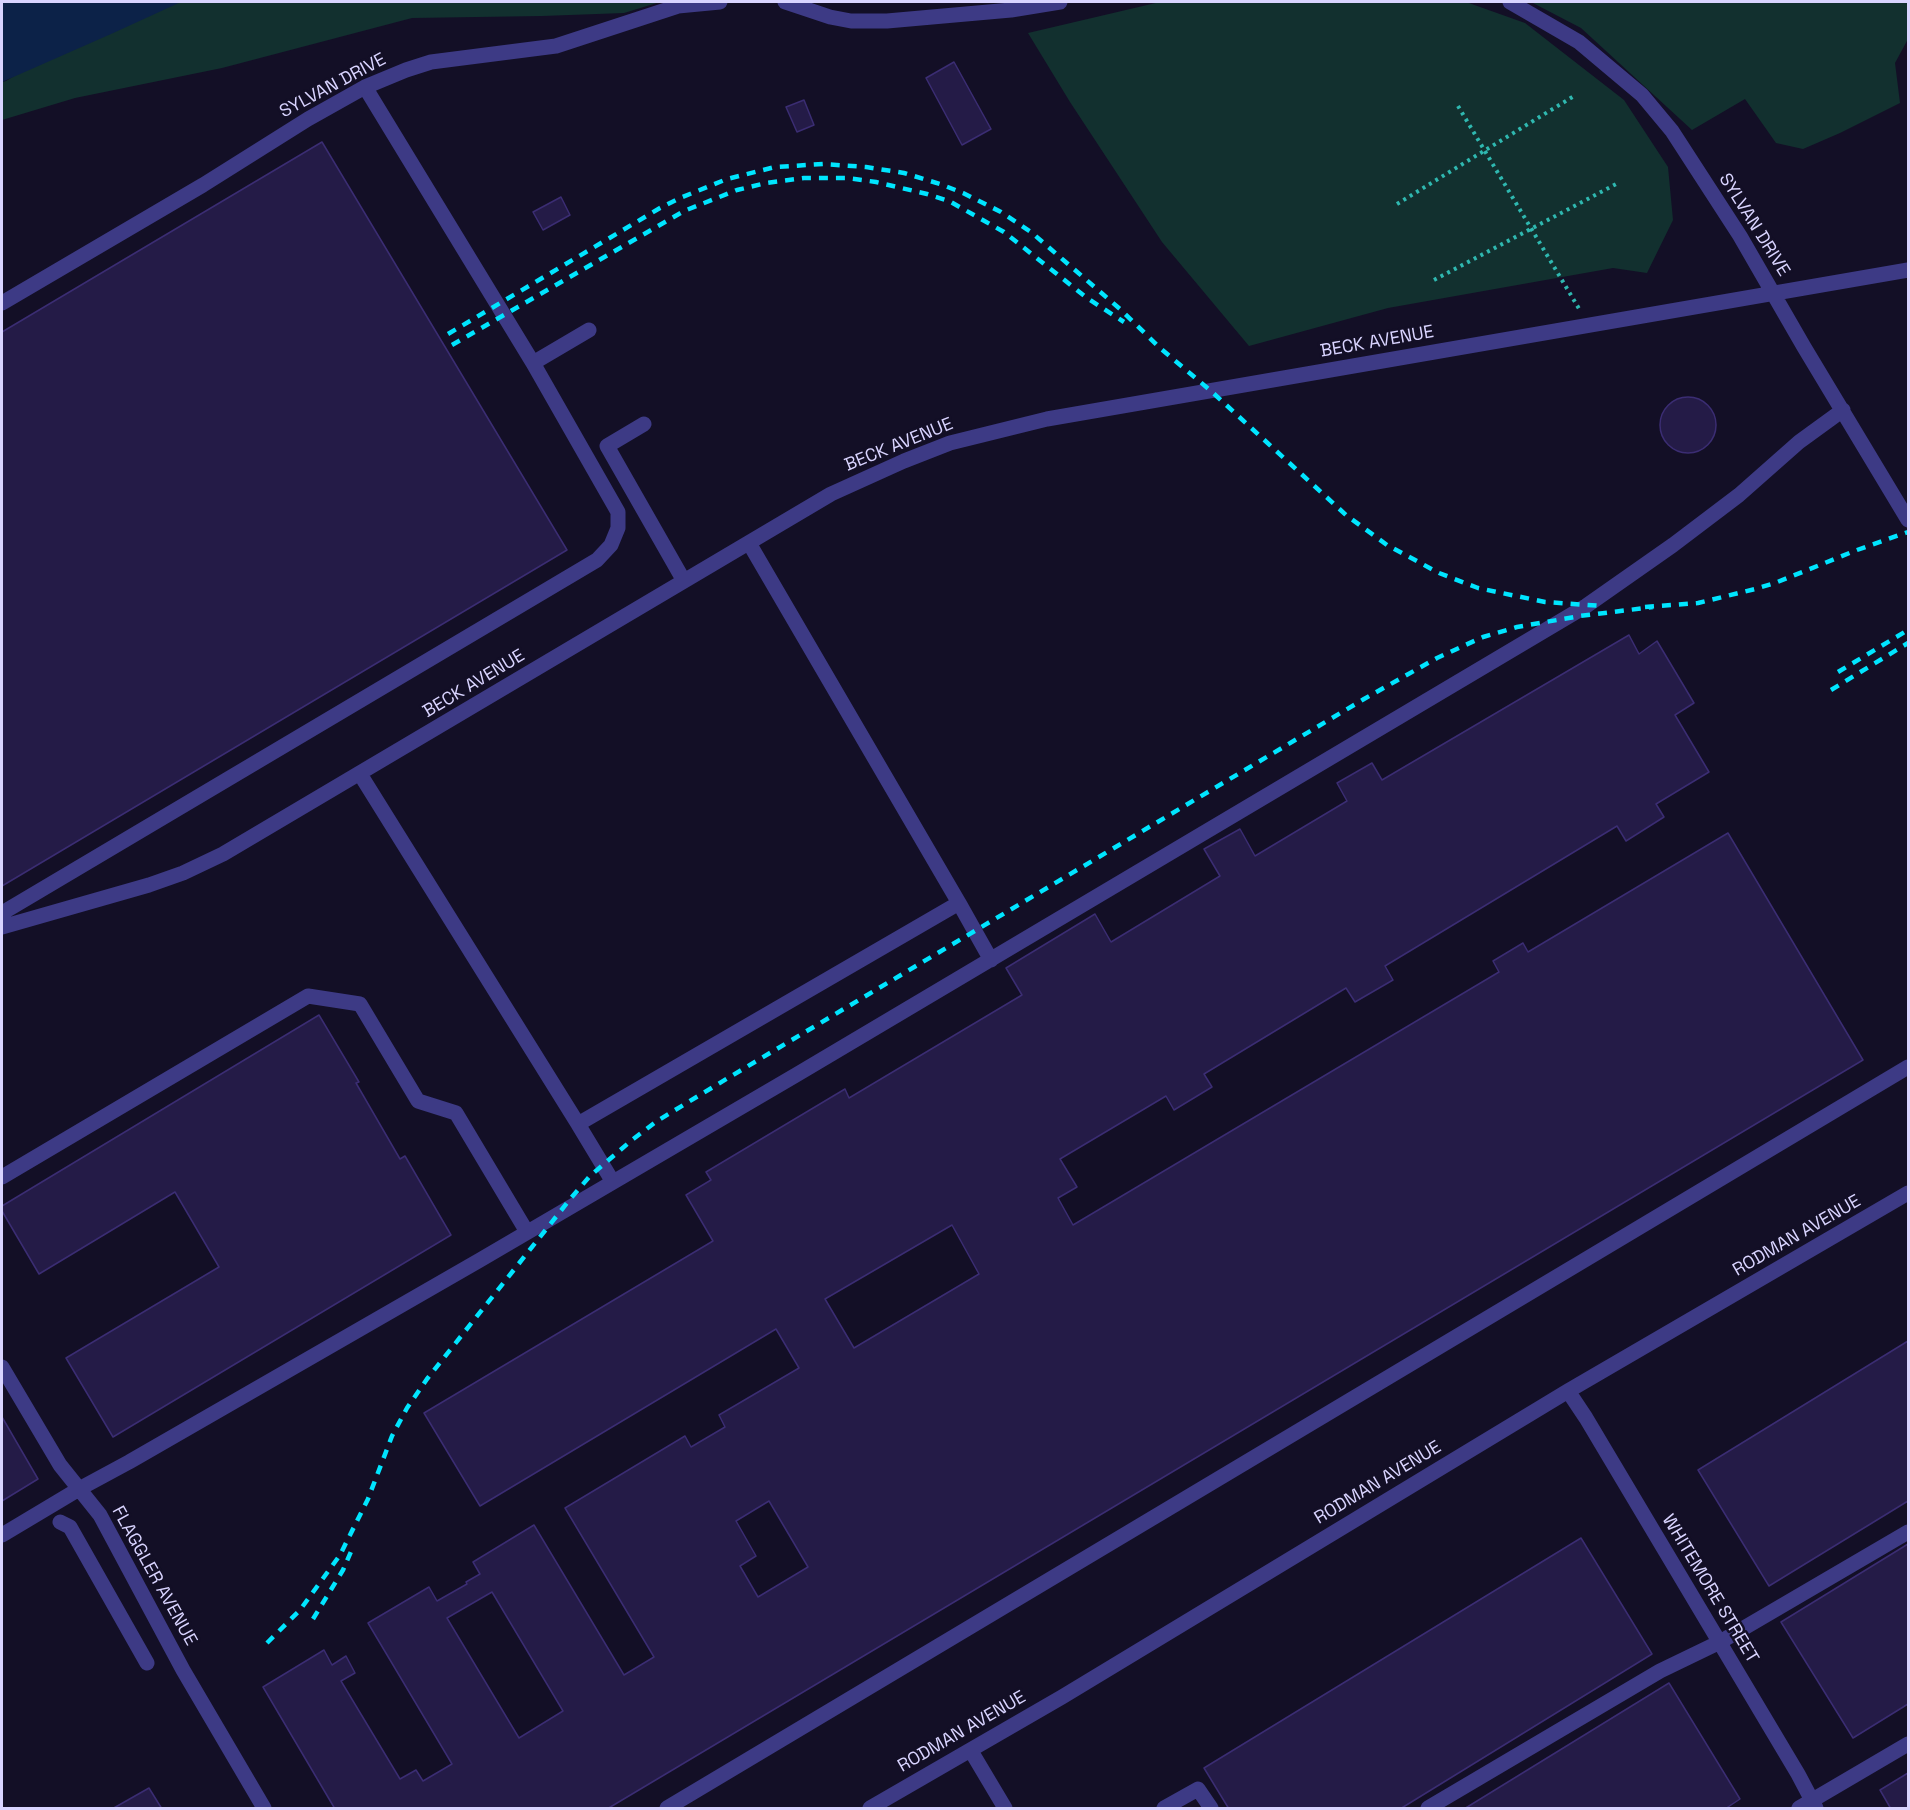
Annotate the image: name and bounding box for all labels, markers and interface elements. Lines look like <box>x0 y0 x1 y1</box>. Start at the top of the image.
street label: SYLVAN DRIVE <box>276 49 390 123</box>
street label: SYLVAN DRIVE <box>1714 170 1794 280</box>
street label: BECK AVENUE <box>1319 321 1435 363</box>
street label: BECK AVENUE <box>842 413 956 477</box>
street label: BECK AVENUE <box>419 645 529 723</box>
street label: RODMAN AVENUE <box>1729 1191 1865 1281</box>
street label: RODMAN AVENUE <box>1311 1437 1445 1529</box>
street label: FLAGGLER AVENUE <box>107 1502 201 1650</box>
street label: WHITEMORE STREET <box>1657 1511 1763 1667</box>
street label: RODMAN AVENUE <box>894 1687 1030 1777</box>

